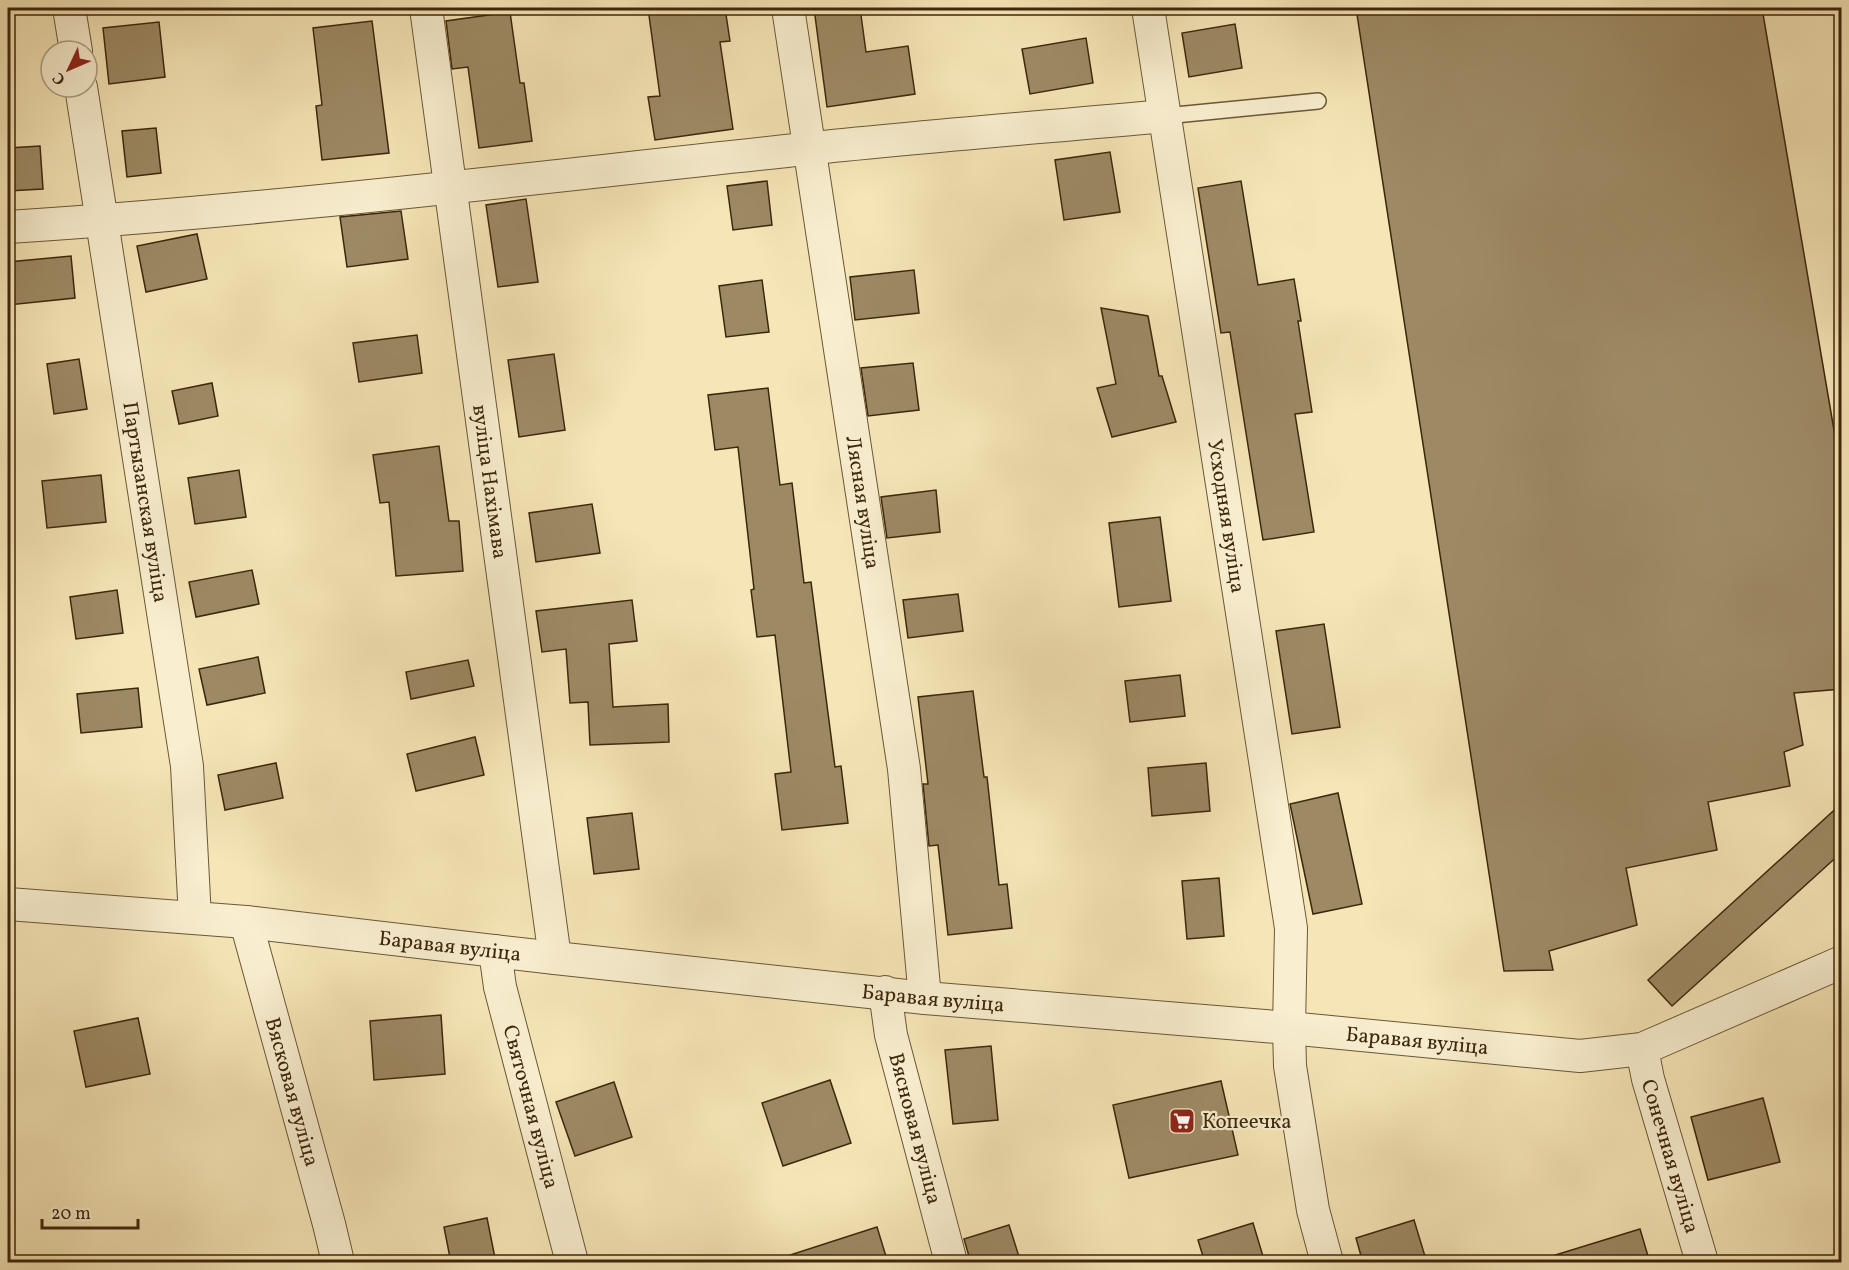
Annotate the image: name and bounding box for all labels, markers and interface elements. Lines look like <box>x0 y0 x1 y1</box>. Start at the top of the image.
north arrow <box>39 39 99 99</box>
text: С <box>48 67 71 89</box>
street label: Партызанская вуліца <box>114 400 174 605</box>
street label: вуліца Нахімава <box>464 403 514 561</box>
street label: Лясная вуліца <box>837 434 886 571</box>
street label: Усходняя вуліца <box>1199 437 1252 595</box>
street label: Баравая вуліца <box>377 925 523 970</box>
street label: Баравая вуліца <box>860 978 1006 1020</box>
street label: Вясковая вуліца <box>257 1014 326 1170</box>
street label: Баравая вуліца <box>1344 1021 1490 1063</box>
street label: Святочная вуліца <box>495 1022 565 1192</box>
street label: Вясновая вуліца <box>880 1050 948 1208</box>
street label: Сонечная вуліца <box>1633 1076 1706 1237</box>
supermarket icon: Копеечка <box>1167 1106 1197 1136</box>
place label: Копеечка <box>1202 1108 1292 1137</box>
scale bar <box>42 1192 138 1230</box>
text: 20 m <box>51 1202 91 1227</box>

